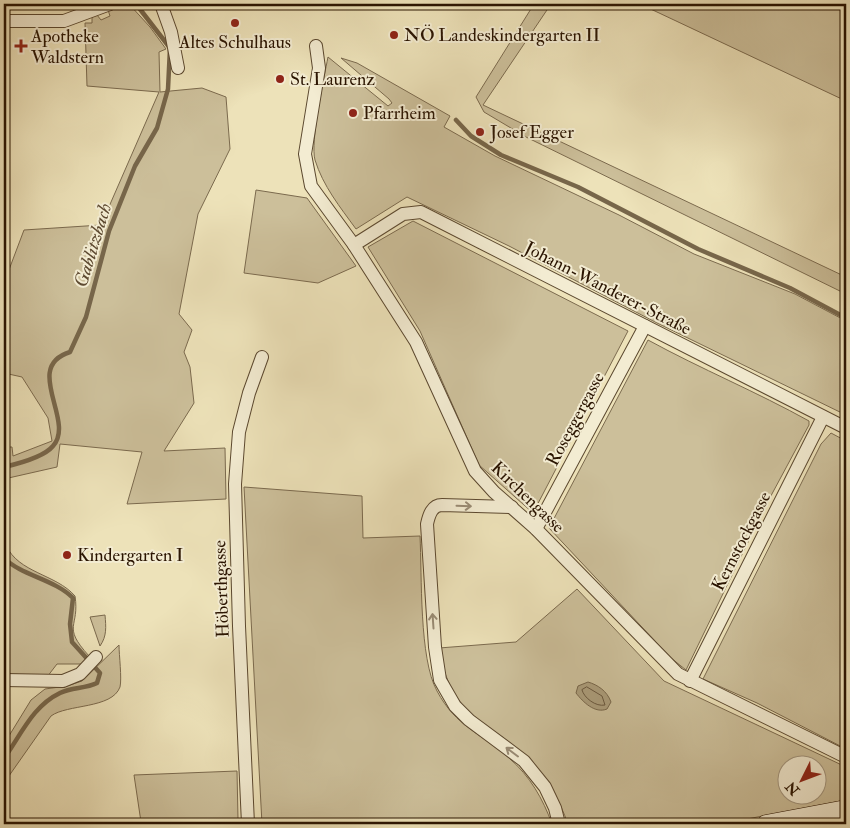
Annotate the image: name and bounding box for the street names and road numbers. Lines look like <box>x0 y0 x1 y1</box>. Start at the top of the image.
street label: Johann-Wanderer-Straße <box>520 236 695 341</box>
street label: Roseggergasse <box>541 368 610 470</box>
street label: Kirchengasse <box>486 457 570 538</box>
street label: Kernstockgasse <box>707 487 776 595</box>
street label: Höberthgasse <box>208 539 235 638</box>

